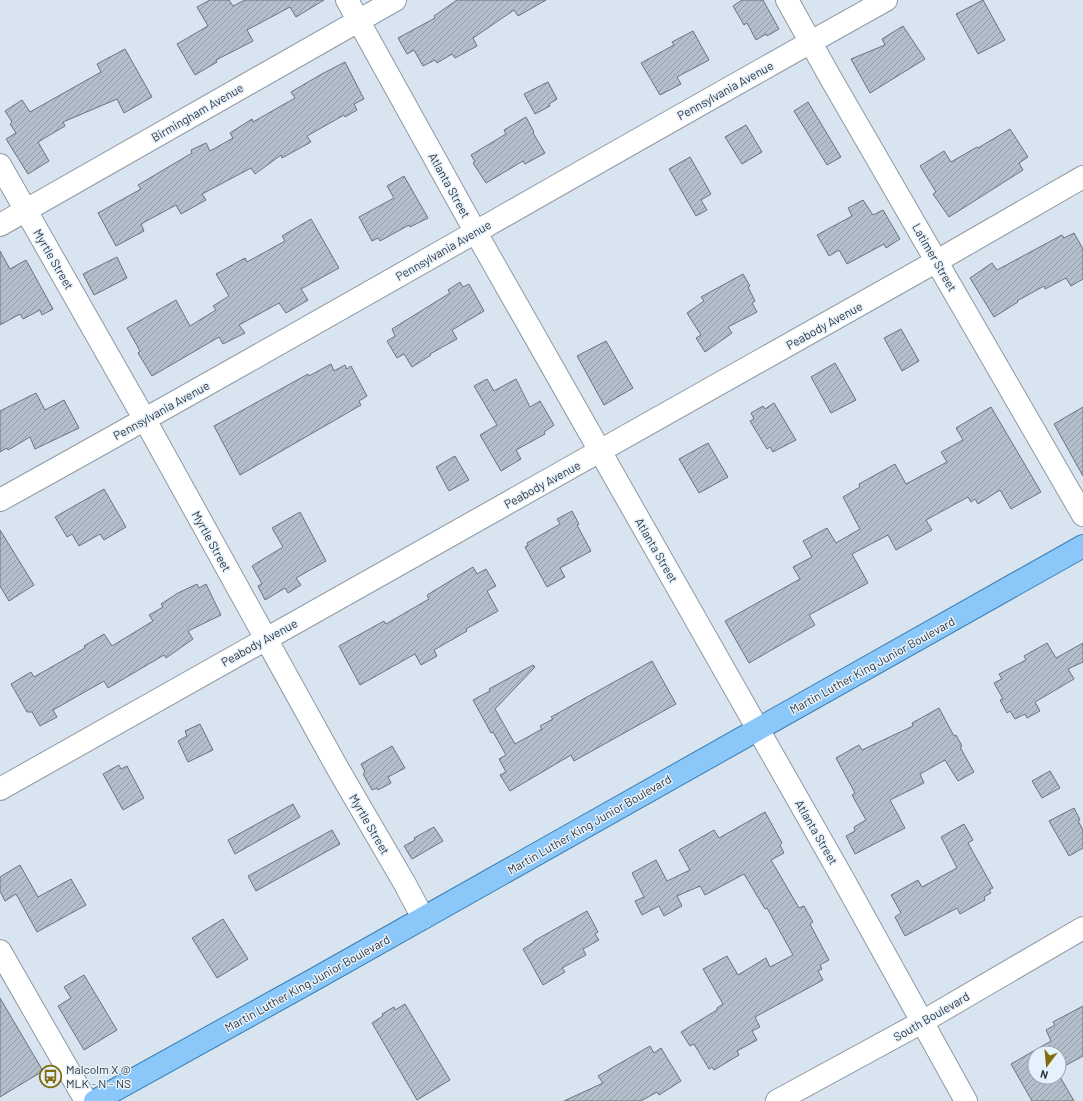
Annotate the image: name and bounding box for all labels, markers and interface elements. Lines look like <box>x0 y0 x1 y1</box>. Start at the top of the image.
street label: Pennsylvania Avenue <box>674 58 776 122</box>
street label: Birmingham Avenue <box>149 80 245 144</box>
street label: Atlanta Street <box>426 150 474 220</box>
street label: Pennsylvania Avenue <box>393 217 493 283</box>
street label: Latimer Street <box>910 221 960 293</box>
street label: Myrtle Street <box>31 226 77 292</box>
street label: Peabody Avenue <box>783 298 865 352</box>
street label: Pennsylvania Avenue <box>110 378 212 442</box>
street label: Peabody Avenue <box>501 457 583 511</box>
street label: Myrtle Street <box>190 508 234 574</box>
street label: Atlanta Street <box>633 515 681 585</box>
street label: Martin Luther King Junior Boulevard <box>787 614 957 716</box>
street label: Peabody Avenue <box>218 615 300 669</box>
street label: Martin Luther King Junior Boulevard <box>505 771 673 877</box>
street label: Myrtle Street <box>347 791 393 857</box>
street label: Atlanta Street <box>793 797 841 867</box>
street label: Martin Luther King Junior Boulevard <box>222 932 392 1034</box>
street label: South Boulevard <box>891 989 971 1043</box>
north arrow <box>1027 1045 1067 1085</box>
place label: Malcolm X @ MLK - N - NS <box>66 1062 131 1090</box>
bus stop icon: Malcolm X @ MLK - N - NS <box>37 1063 63 1089</box>
text: N <box>1039 1068 1049 1082</box>

